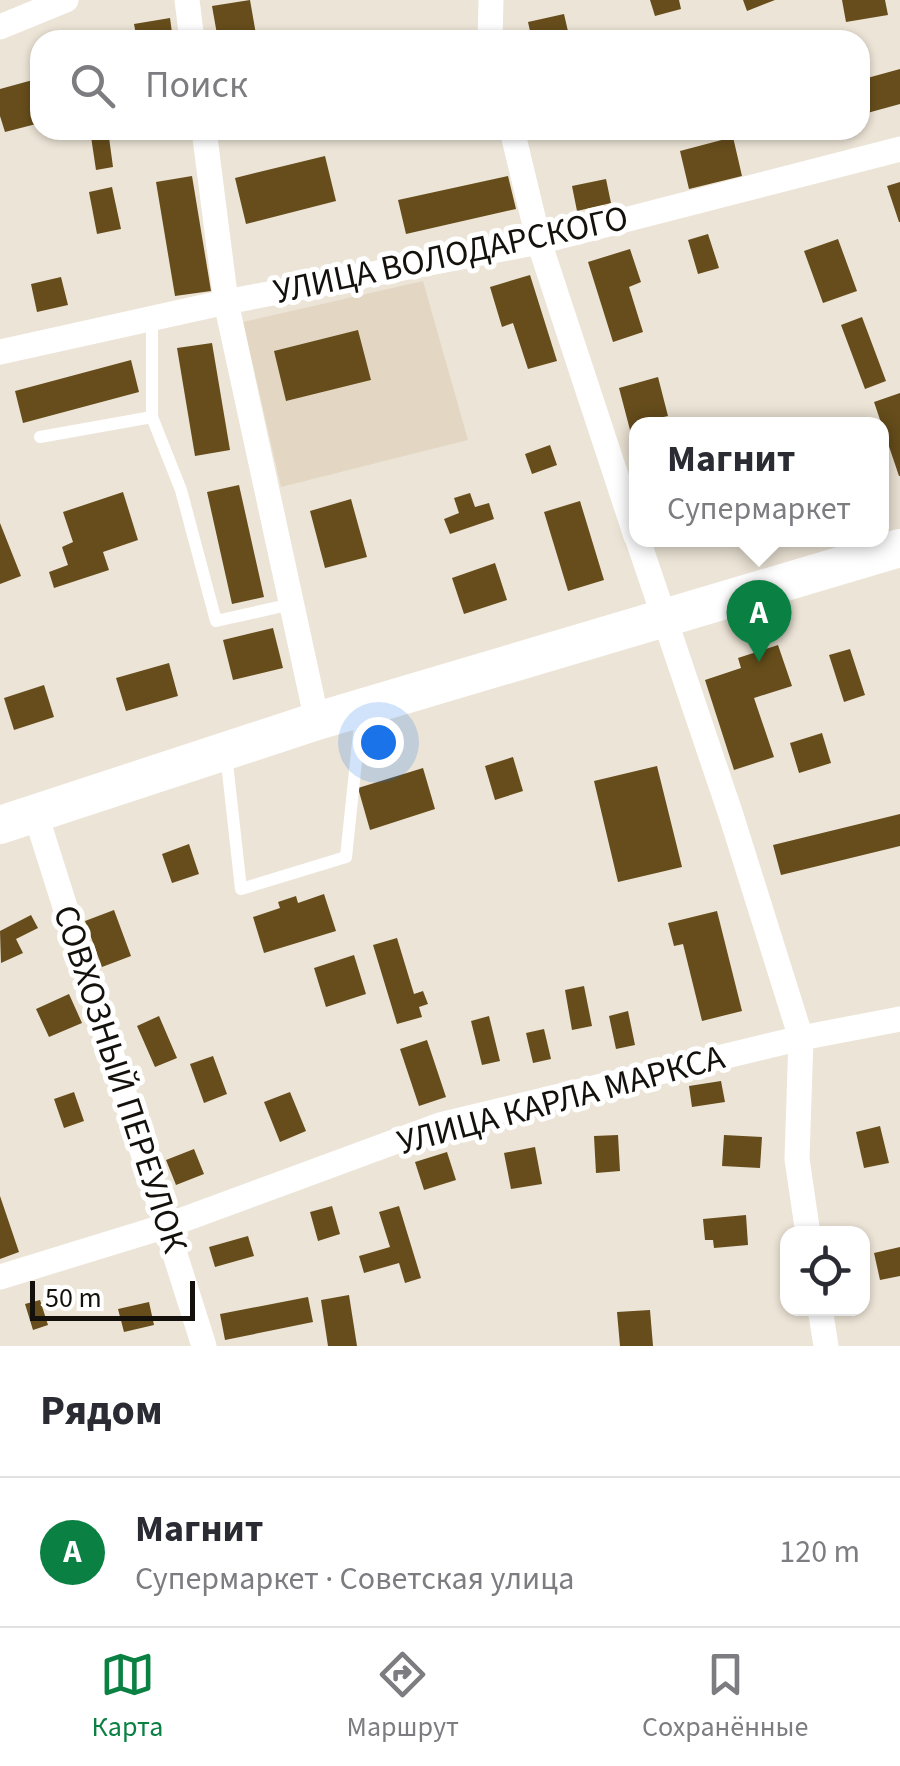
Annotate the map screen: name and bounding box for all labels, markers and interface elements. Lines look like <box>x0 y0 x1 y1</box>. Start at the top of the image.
search box <box>30 30 870 140</box>
icon: search <box>65 58 120 113</box>
text: Поиск <box>145 58 248 112</box>
street label: УЛИЦА ВОЛОДАРСКОГО <box>269 193 633 317</box>
popup <box>629 417 889 547</box>
text: Магнит <box>667 432 795 486</box>
text: Супермаркет <box>667 486 851 532</box>
pin: A <box>726 580 792 662</box>
your location <box>353 717 404 768</box>
street label: СОВХОЗНЫЙ ПЕРЕУЛОК <box>40 899 200 1260</box>
street label: УЛИЦА КАРЛА МАРКСА <box>392 1032 730 1168</box>
map controls <box>780 1226 870 1316</box>
button: locate <box>780 1226 870 1316</box>
scale bar <box>30 1276 195 1320</box>
text: 50 m <box>45 1278 102 1318</box>
text: Рядом <box>40 1381 163 1441</box>
text: Магнит <box>135 1502 263 1556</box>
text: A <box>63 1529 82 1575</box>
text: 120 m <box>779 1529 860 1575</box>
text: Супермаркет · Советская улица <box>135 1556 574 1602</box>
tab: Карта <box>92 1647 163 1747</box>
tab: Маршрут <box>347 1647 459 1747</box>
tab: Сохранённые <box>642 1647 808 1747</box>

